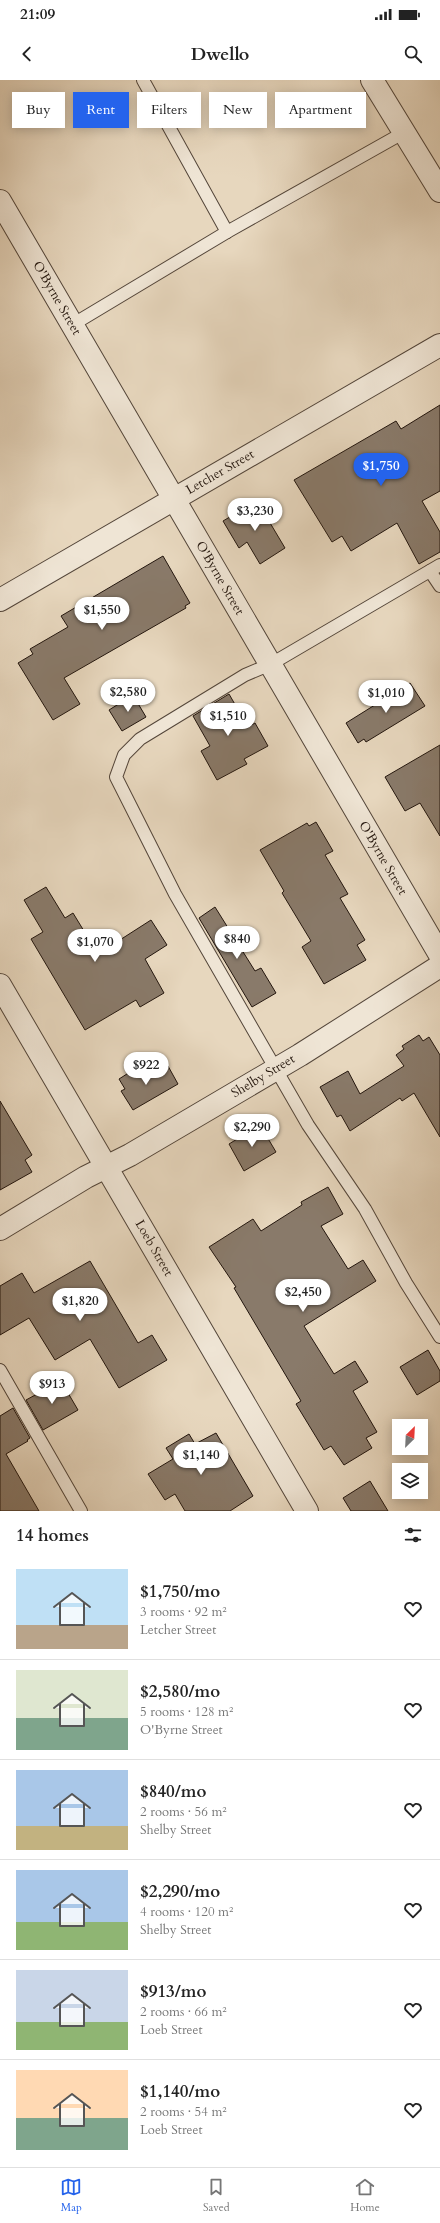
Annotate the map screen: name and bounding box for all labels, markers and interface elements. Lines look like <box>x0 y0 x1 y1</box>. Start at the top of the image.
text: 21:09 <box>20 4 55 24</box>
text: Dwello <box>191 42 249 67</box>
icon: back <box>16 43 38 65</box>
icon: search <box>402 43 424 65</box>
chip: Buy <box>12 92 65 128</box>
chip: Rent <box>73 92 129 128</box>
chip: Filters <box>137 92 201 128</box>
chip: New <box>209 92 267 128</box>
chip: Apartment <box>275 92 366 128</box>
street label: O'Byrne Street <box>29 258 85 338</box>
street label: Letcher Street <box>182 445 258 499</box>
pin: $1,750 <box>348 453 414 487</box>
text: $1,750 <box>362 457 400 475</box>
pin: $3,230 <box>222 498 288 532</box>
text: $3,230 <box>236 502 274 520</box>
street label: O'Byrne Street <box>192 538 248 618</box>
pin: $1,550 <box>69 597 135 631</box>
text: $1,550 <box>83 601 121 619</box>
pin: $2,580 <box>95 679 161 713</box>
pin: $1,010 <box>353 680 419 714</box>
text: $2,580 <box>109 683 147 701</box>
text: $1,010 <box>367 684 405 702</box>
pin: $1,510 <box>195 703 261 737</box>
text: $1,510 <box>209 707 247 725</box>
street label: O'Byrne Street <box>355 818 411 898</box>
pin: $840 <box>213 926 261 960</box>
pin: $1,070 <box>62 929 128 963</box>
text: $840 <box>224 930 250 948</box>
text: $1,070 <box>76 933 114 951</box>
street label: Shelby Street <box>228 1050 298 1102</box>
pin: $922 <box>122 1052 170 1086</box>
text: $922 <box>133 1056 159 1074</box>
pin: $2,290 <box>219 1114 285 1148</box>
text: $2,290 <box>233 1118 271 1136</box>
street label: Loeb Street <box>131 1216 177 1280</box>
pin: $2,450 <box>270 1279 336 1313</box>
text: $2,450 <box>284 1283 322 1301</box>
pin: $1,820 <box>47 1288 113 1322</box>
text: $1,820 <box>61 1292 99 1310</box>
pin: $913 <box>28 1371 76 1405</box>
text: $913 <box>39 1375 65 1393</box>
north arrow <box>392 1419 428 1455</box>
map controls <box>392 1419 428 1499</box>
pin: $1,140 <box>168 1442 234 1476</box>
text: $1,140 <box>182 1446 220 1464</box>
button: layers <box>392 1463 428 1499</box>
text: 14 homes <box>16 1524 89 1547</box>
icon: filters <box>402 1524 424 1546</box>
text: $1,750/mo <box>140 1580 220 1603</box>
icon: home <box>48 1585 96 1633</box>
icon: heart <box>402 1598 424 1620</box>
text: 3 rooms · 92 m² <box>140 1603 227 1621</box>
text: Letcher Street <box>140 1621 216 1639</box>
text: $2,580/mo <box>140 1680 220 1703</box>
icon: home <box>48 1686 96 1734</box>
icon: heart <box>402 1699 424 1721</box>
text: 5 rooms · 128 m² <box>140 1703 233 1721</box>
text: O'Byrne Street <box>140 1721 223 1739</box>
text: $840/mo <box>140 1780 206 1803</box>
icon: home <box>48 1786 96 1834</box>
icon: heart <box>402 1799 424 1821</box>
text: 2 rooms · 56 m² <box>140 1803 227 1821</box>
text: Shelby Street <box>140 1821 211 1839</box>
text: $2,290/mo <box>140 1880 220 1903</box>
icon: home <box>48 1886 96 1934</box>
icon: heart <box>402 1899 424 1921</box>
text: 4 rooms · 120 m² <box>140 1903 233 1921</box>
text: Shelby Street <box>140 1921 211 1939</box>
text: $913/mo <box>140 1980 206 2003</box>
icon: home <box>48 1986 96 2034</box>
icon: heart <box>402 1999 424 2021</box>
text: 2 rooms · 66 m² <box>140 2003 227 2021</box>
text: Loeb Street <box>140 2021 203 2039</box>
text: $1,140/mo <box>140 2080 220 2103</box>
icon: home <box>48 2086 96 2134</box>
icon: heart <box>402 2099 424 2121</box>
text: 2 rooms · 54 m² <box>140 2103 227 2121</box>
text: Loeb Street <box>140 2121 203 2139</box>
tab: Map <box>60 2176 82 2215</box>
tab: Saved <box>203 2176 230 2215</box>
tab: Home <box>350 2176 380 2215</box>

